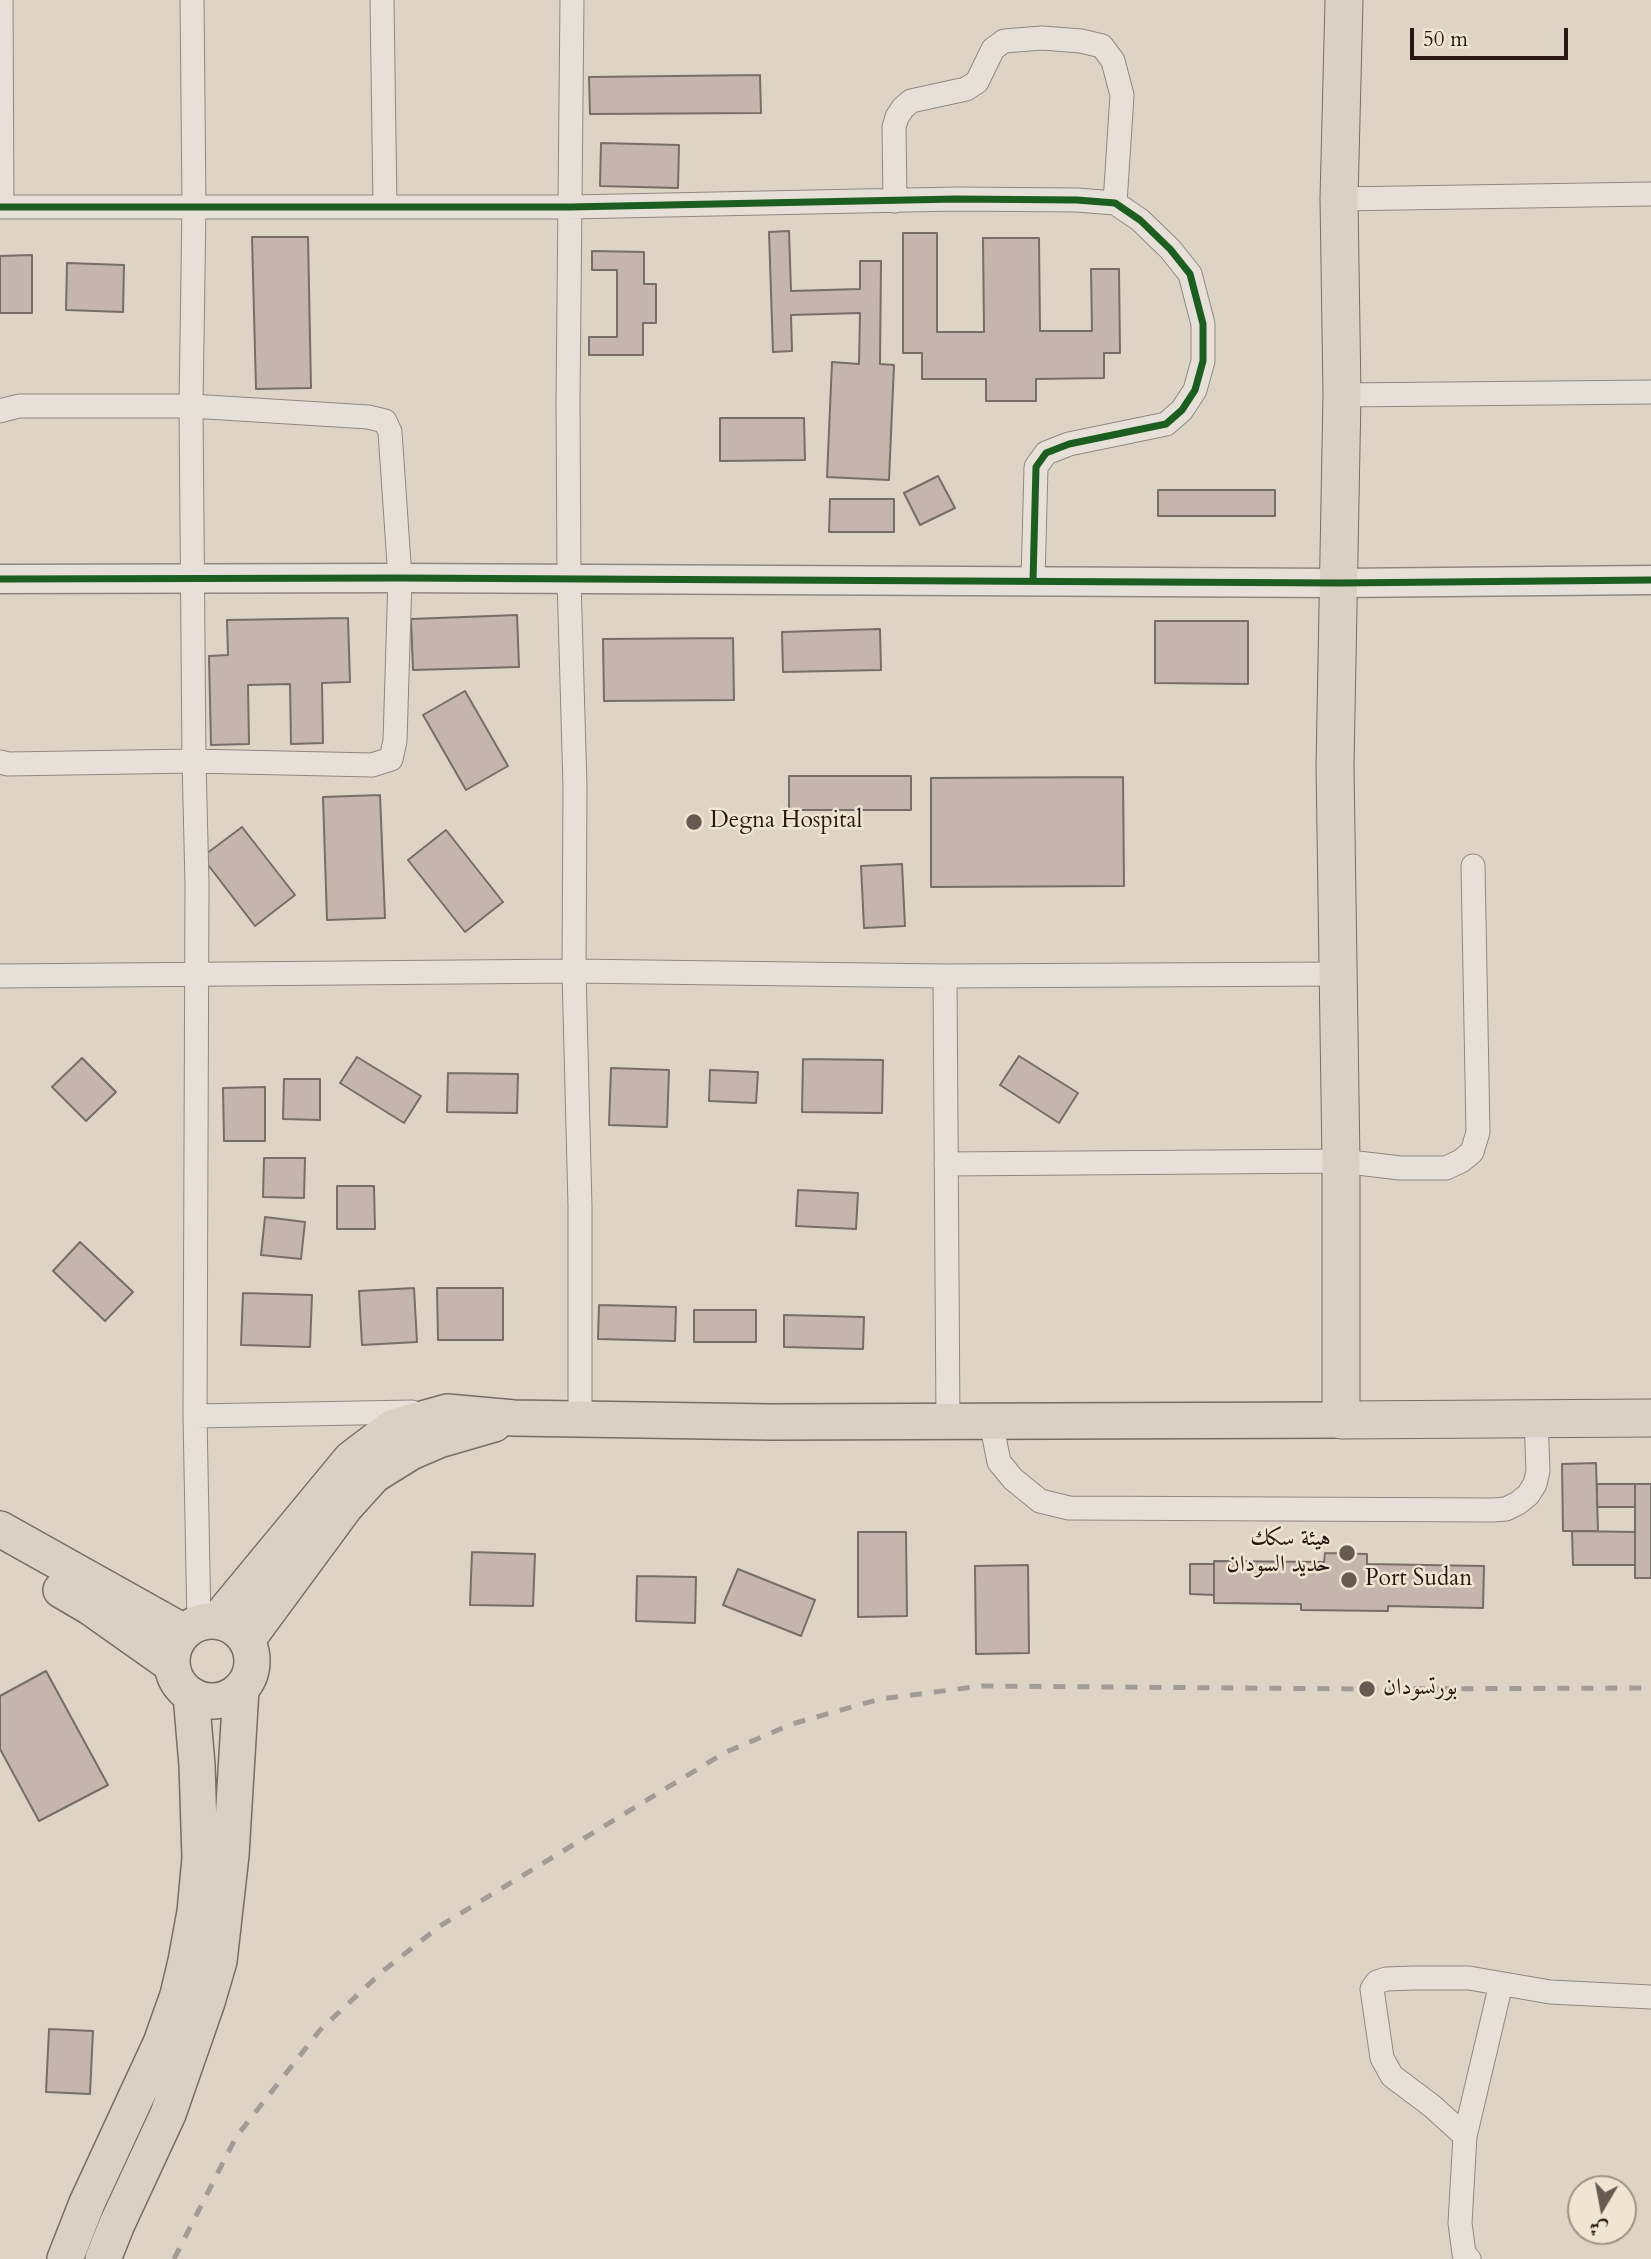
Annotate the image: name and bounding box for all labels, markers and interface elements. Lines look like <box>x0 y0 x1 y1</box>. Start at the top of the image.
scale bar <box>1413 14 1570 58</box>
text: 50 m <box>1423 25 1468 54</box>
place label: Degna Hospital <box>710 808 862 836</box>
marker: Degna Hospital <box>684 812 704 832</box>
place label: هيئة سكك حديد السودان <box>1227 1526 1331 1580</box>
marker: هيئة سكك حديد السودان <box>1337 1543 1357 1563</box>
place label: Port Sudan <box>1365 1566 1472 1594</box>
marker: Port Sudan <box>1339 1570 1359 1590</box>
place label: بورتسودان <box>1383 1675 1457 1703</box>
marker: بورتسودان <box>1357 1679 1377 1699</box>
north arrow <box>1567 2175 1637 2245</box>
text: ش <box>1587 2214 1610 2243</box>

